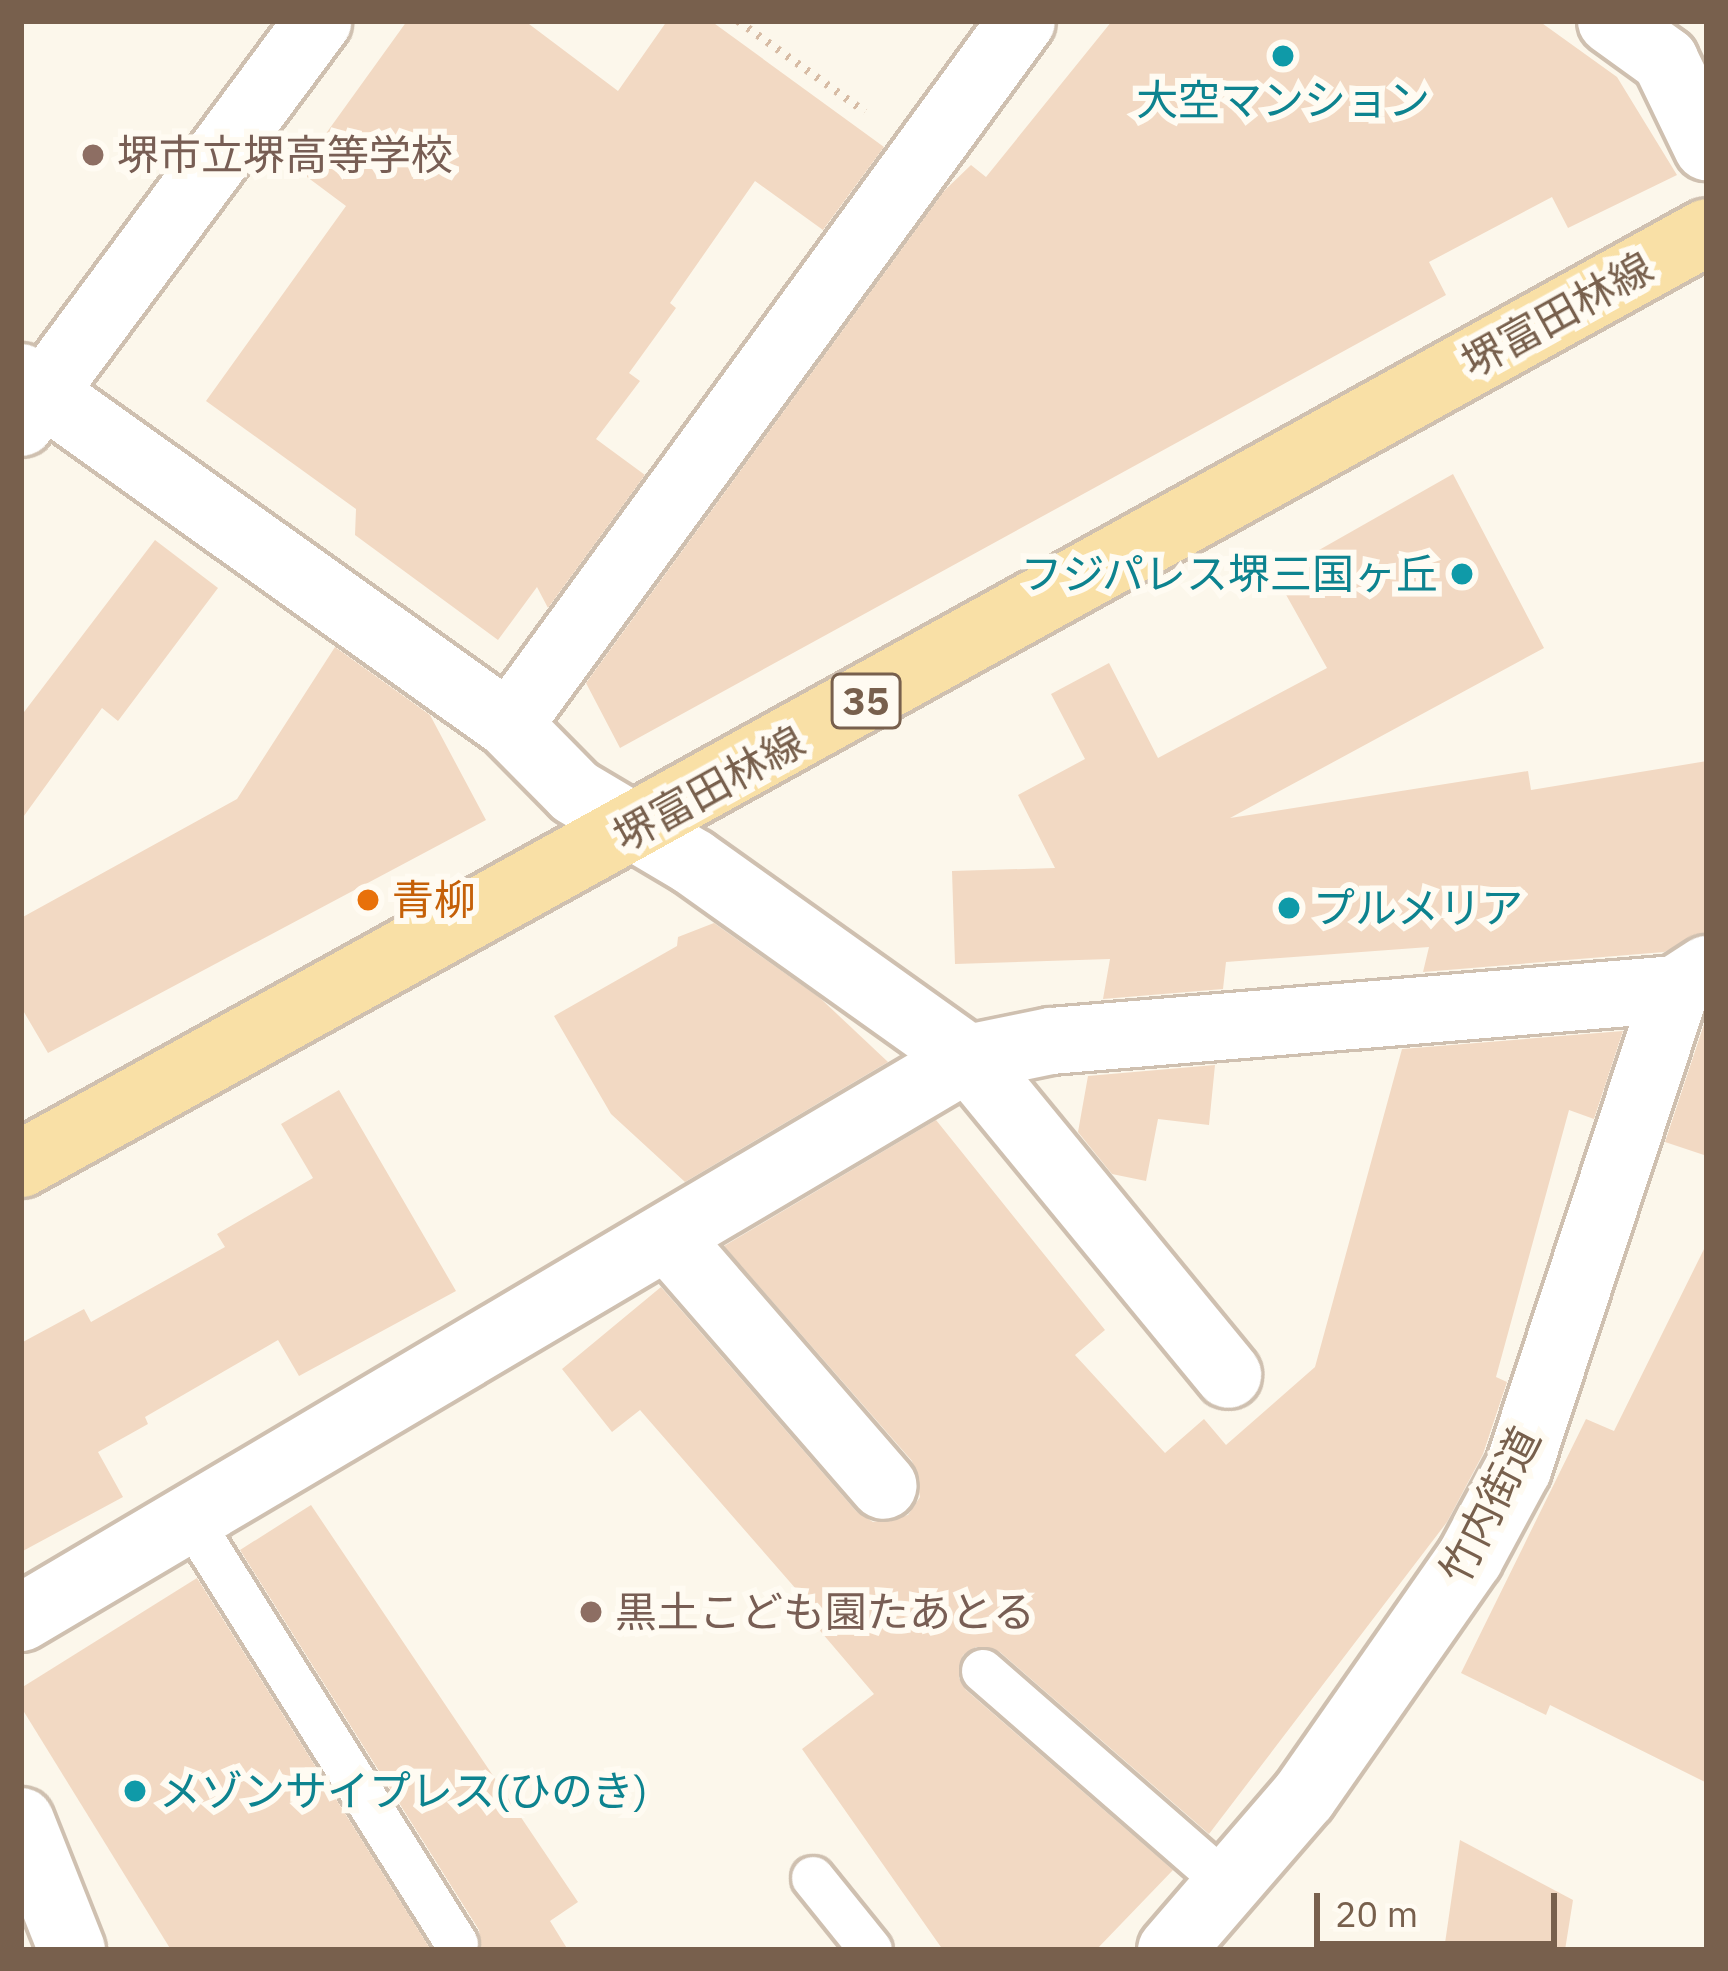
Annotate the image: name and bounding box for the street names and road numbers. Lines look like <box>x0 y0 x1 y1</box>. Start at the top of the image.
street label: 堺富田林線 <box>1453 242 1661 388</box>
road number: 35 <box>830 668 902 734</box>
street label: 堺富田林線 <box>605 716 813 862</box>
street label: 竹内街道 <box>1429 1419 1551 1591</box>

